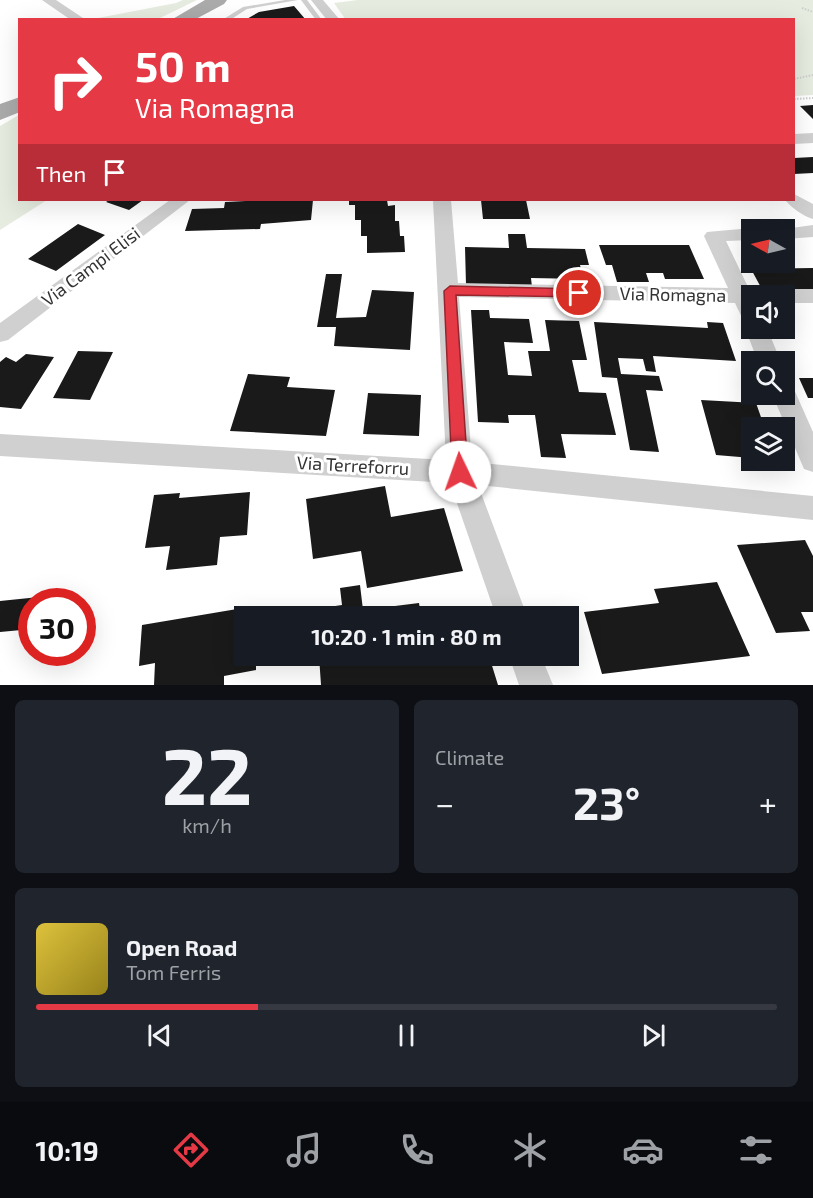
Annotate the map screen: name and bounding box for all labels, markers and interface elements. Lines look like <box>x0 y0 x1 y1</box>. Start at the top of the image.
text: 50 m <box>135 40 231 90</box>
icon: right <box>36 42 114 120</box>
text: Via Romagna <box>135 91 295 123</box>
icon: arrive <box>98 156 131 189</box>
text: Then <box>36 160 86 186</box>
north arrow <box>741 219 795 273</box>
map controls <box>741 219 795 471</box>
street label: Via Campi Elisi <box>37 222 144 310</box>
pin <box>553 267 604 318</box>
icon: arrive <box>562 276 595 309</box>
street label: Via Romagna <box>620 282 727 306</box>
button: sound <box>741 285 795 339</box>
button: search <box>741 351 795 405</box>
button: layers <box>741 417 795 471</box>
position arrow <box>428 440 492 504</box>
street label: Via Terreforru <box>296 451 410 479</box>
speed limit sign: 30 <box>18 588 96 666</box>
text: 10:20 · 1 min · 80 m <box>311 623 502 649</box>
text: 22 <box>162 727 252 821</box>
text: Climate <box>435 745 504 769</box>
text: 23° <box>573 775 640 829</box>
text: − <box>435 783 454 823</box>
text: + <box>759 783 777 823</box>
text: km/h <box>182 813 232 837</box>
text: Open Road <box>126 934 238 960</box>
text: Tom Ferris <box>126 960 221 984</box>
icon: previous <box>143 1019 176 1052</box>
icon: pause <box>390 1019 423 1052</box>
icon: next <box>637 1019 670 1052</box>
icon: directions <box>170 1129 212 1171</box>
icon: music <box>283 1129 325 1171</box>
icon: phone <box>396 1129 438 1171</box>
icon: climate <box>509 1129 551 1171</box>
icon: car <box>622 1129 664 1171</box>
icon: filters <box>735 1129 777 1171</box>
text: 10:19 <box>36 1134 99 1166</box>

